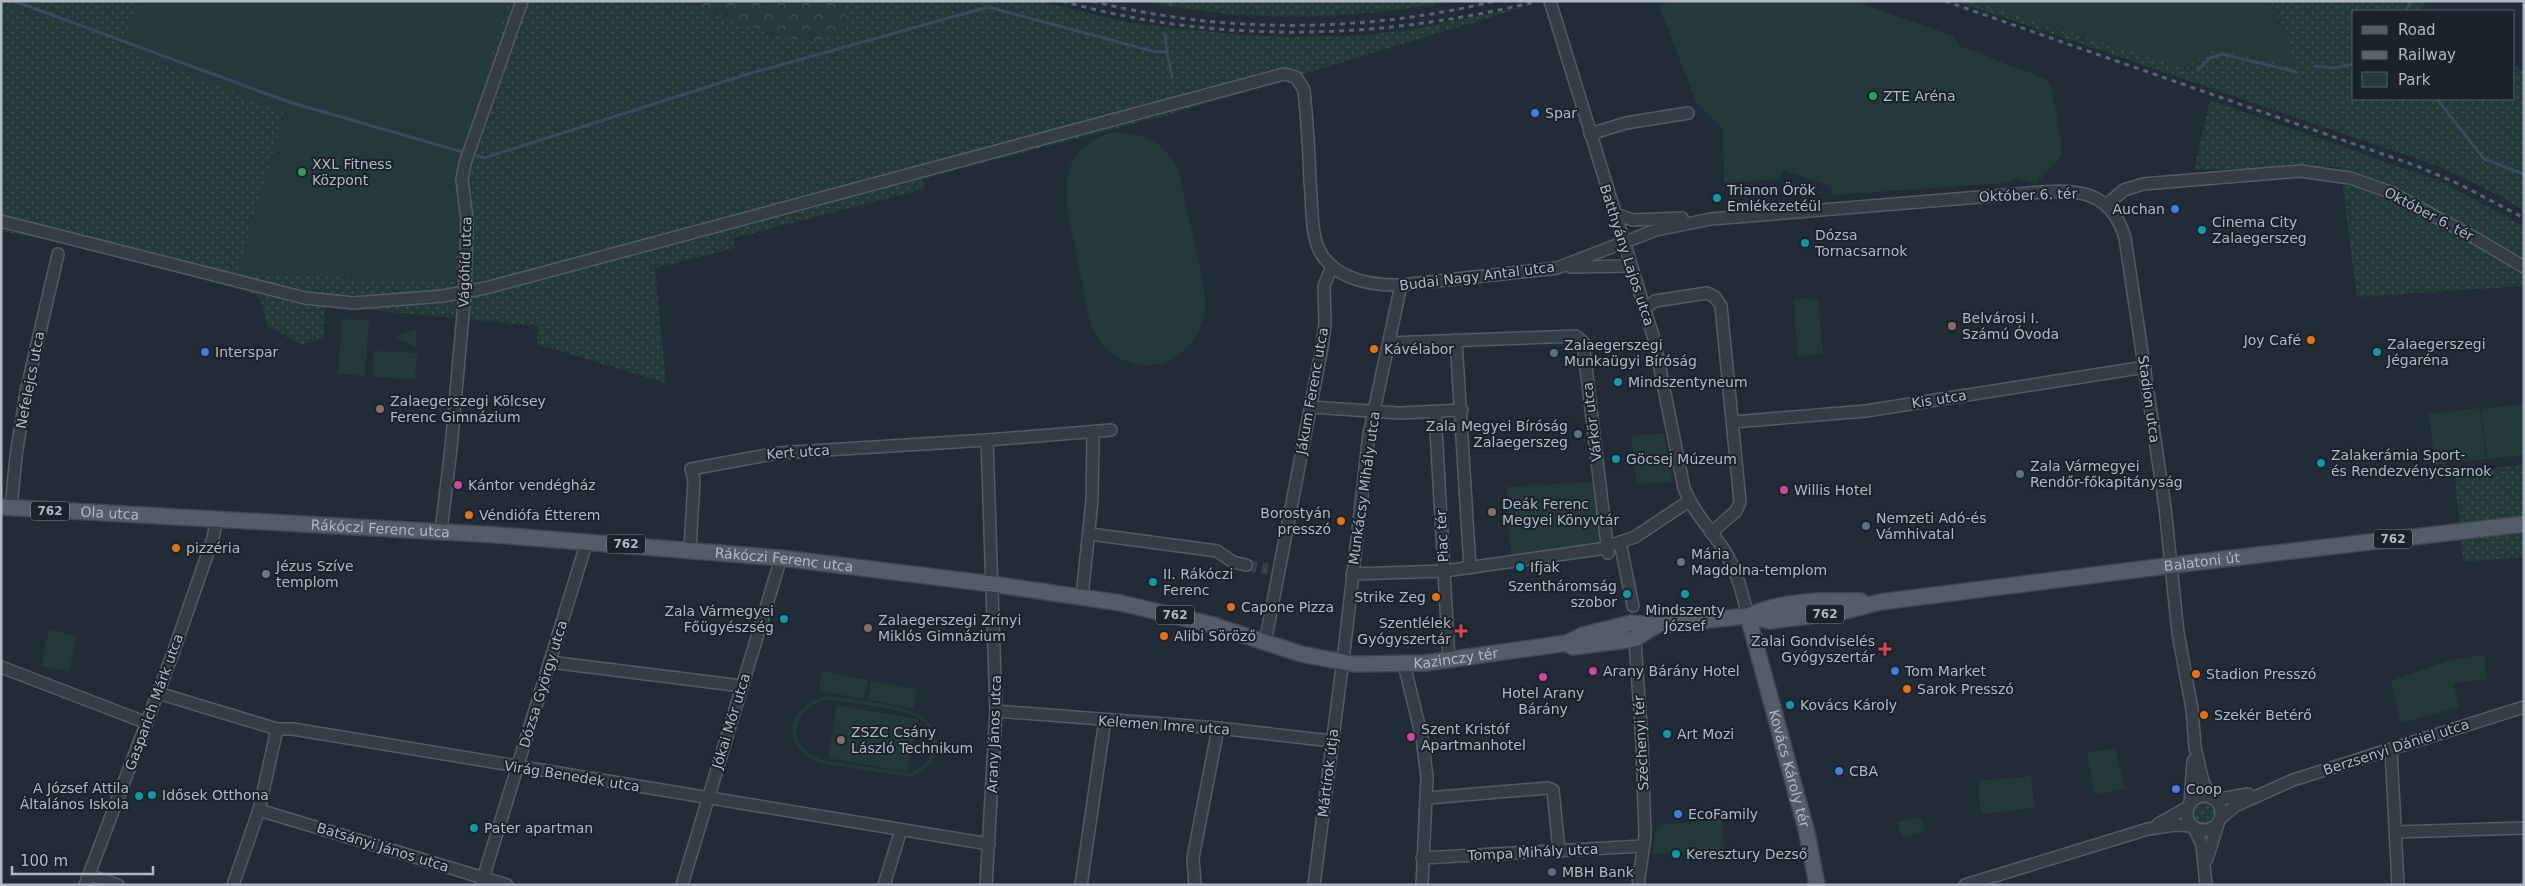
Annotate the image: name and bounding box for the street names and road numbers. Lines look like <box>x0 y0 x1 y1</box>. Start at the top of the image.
street label: Batthyány Lajos utca <box>1597 182 1657 328</box>
street label: Október 6. tér <box>2382 184 2476 244</box>
street label: Október 6. tér <box>1978 185 2078 205</box>
street label: Vágóhíd utca <box>455 216 475 308</box>
street label: Budai Nagy Antal utca <box>1398 259 1556 293</box>
street label: Jákum Ferenc utca <box>1293 326 1331 457</box>
street label: Nefelejcs utca <box>13 330 47 430</box>
street label: Stadion utca <box>2135 354 2163 444</box>
street label: Várkör utca <box>1579 381 1605 463</box>
street label: Kis utca <box>1910 387 1968 411</box>
street label: Munkácsy Mihály utca <box>1345 410 1383 566</box>
street label: Kert utca <box>766 442 830 462</box>
road number: 762 <box>31 502 69 520</box>
street label: Ola utca <box>80 504 140 523</box>
street label: Piac tér <box>1433 509 1451 563</box>
street label: Rákóczi Ferenc utca <box>310 517 450 540</box>
road number: 762 <box>2374 530 2412 548</box>
road number: 762 <box>607 534 645 554</box>
street label: Rákóczi Ferenc utca <box>714 545 854 575</box>
street label: Balatoni út <box>2163 549 2241 574</box>
road number: 762 <box>1806 604 1844 624</box>
road number: 762 <box>1156 606 1194 624</box>
street label: Dózsa György utca <box>516 618 570 750</box>
street label: Gasparich Márk utca <box>122 631 186 773</box>
street label: Kazinczy tér <box>1413 645 1499 671</box>
street label: Jókai Mór utca <box>709 671 753 772</box>
street label: Arany János utca <box>984 675 1004 793</box>
street label: Széchenyi tér <box>1631 695 1651 791</box>
street label: Kovács Károly tér <box>1766 708 1813 829</box>
street label: Kelemen Imre utca <box>1098 712 1230 738</box>
street label: Berzsenyi Dániel utca <box>2321 716 2471 778</box>
street label: Mártírok útja <box>1315 728 1341 818</box>
street label: Virág Benedek utca <box>503 757 641 795</box>
street label: Batsányi János utca <box>315 819 451 875</box>
street label: Tompa Mihály utca <box>1466 841 1599 863</box>

